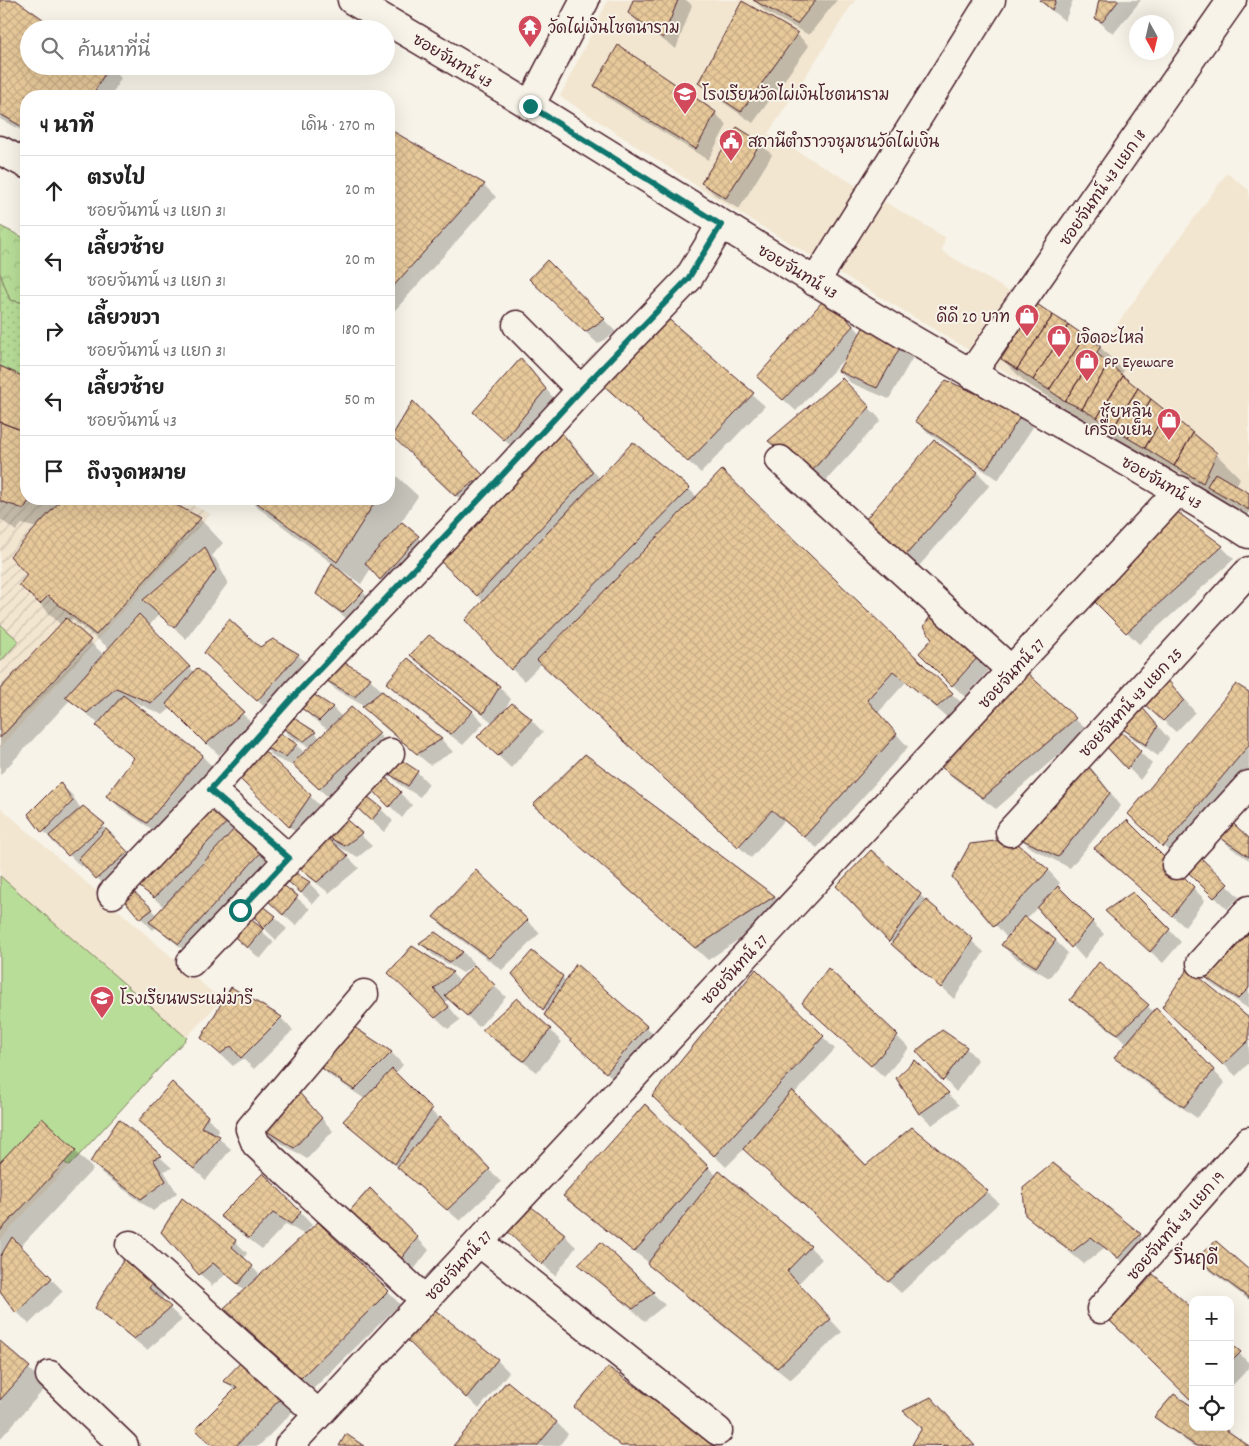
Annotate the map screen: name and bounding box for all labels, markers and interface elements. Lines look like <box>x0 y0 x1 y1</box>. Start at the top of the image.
temple icon: วัดไผ่เงินโชตนาราม <box>517 14 543 48</box>
north arrow <box>1129 15 1174 60</box>
place label: วัดไผ่เงินโชตนาราม <box>548 16 680 41</box>
search box <box>20 20 395 75</box>
street label: ซอยจันทน์ 43 <box>407 27 497 95</box>
icon: search <box>38 34 66 62</box>
text: ค้นหาที่นี่ <box>78 39 150 66</box>
school or university icon: โรงเรียนวัดไผ่เงินโชตนาราม <box>672 81 698 115</box>
place label: โรงเรียนวัดไผ่เงินโชตนาราม <box>702 83 889 108</box>
route end <box>519 95 542 118</box>
text: 4 นาที <box>40 113 94 143</box>
text: เดิน · 270 m <box>301 115 375 138</box>
street label: ซอยจันทน์ 43 แยก 18 <box>1053 124 1153 252</box>
public building icon: สถานีตำราวจชุมชนวัดไผ่เงิน <box>718 128 744 162</box>
place label: สถานีตำราวจชุมชนวัดไผ่เงิน <box>748 130 939 155</box>
text: ตรงไป <box>87 167 145 194</box>
icon: ahead <box>40 177 68 205</box>
text: 20 m <box>345 179 375 202</box>
text: ซอยจันทน์ 43 แยก 31 <box>87 201 226 224</box>
text: เลี้ยวซ้าย <box>87 237 164 264</box>
street label: ซอยจันทน์ 43 <box>752 238 842 306</box>
icon: left <box>40 247 68 275</box>
text: 20 m <box>345 249 375 272</box>
text: ซอยจันทน์ 43 แยก 31 <box>87 271 226 294</box>
shop icon: ดีดี 20 บาท <box>1014 303 1040 337</box>
place label: ดีดี 20 บาท <box>936 306 1010 330</box>
text: เลี้ยวขวา <box>87 307 160 334</box>
icon: right <box>40 317 68 345</box>
text: 180 m <box>342 319 375 342</box>
shop icon: เจิดอะไหล่ <box>1046 324 1072 358</box>
place label: เจิดอะไหล่ <box>1076 326 1144 351</box>
text: ซอยจันทน์ 43 แยก 31 <box>87 341 226 364</box>
shop icon: PP Eyeware <box>1074 348 1100 382</box>
place label: PP Eyeware <box>1104 352 1174 375</box>
text: เลี้ยวซ้าย <box>87 377 164 404</box>
icon: left <box>40 387 68 415</box>
text: 50 m <box>344 389 375 412</box>
place label: ชัยหลิน เครื่องเย็น <box>1084 401 1152 443</box>
shop icon: ชัยหลิน เครื่องเย็น <box>1156 407 1182 441</box>
text: ซอยจันทน์ 43 <box>87 411 177 434</box>
street label: ซอยจันทน์ 43 <box>1116 450 1206 517</box>
icon: arrive <box>40 457 68 485</box>
text: ถึงจุดหมาย <box>87 462 186 489</box>
street label: ซอยจันทน์ 27 <box>973 633 1052 715</box>
street label: ซอยจันทน์ 43 แยก 25 <box>1073 642 1189 764</box>
route start <box>229 899 252 922</box>
street label: ซอยจันทน์ 27 <box>696 929 775 1011</box>
school or university icon: โรงเรียนพระแม่มารี <box>89 985 115 1019</box>
place label: โรงเรียนพระแม่มารี <box>120 987 253 1012</box>
street label: ซอยจันทน์ 43 แยก 19 <box>1121 1165 1231 1287</box>
street label: ซอยจันทน์ 27 <box>420 1225 499 1307</box>
district label: ริ่นฤดี <box>1174 1241 1218 1273</box>
map controls <box>1189 1296 1234 1431</box>
button: + <box>1189 1296 1234 1341</box>
button: − <box>1189 1341 1234 1386</box>
button: locate <box>1189 1386 1234 1431</box>

